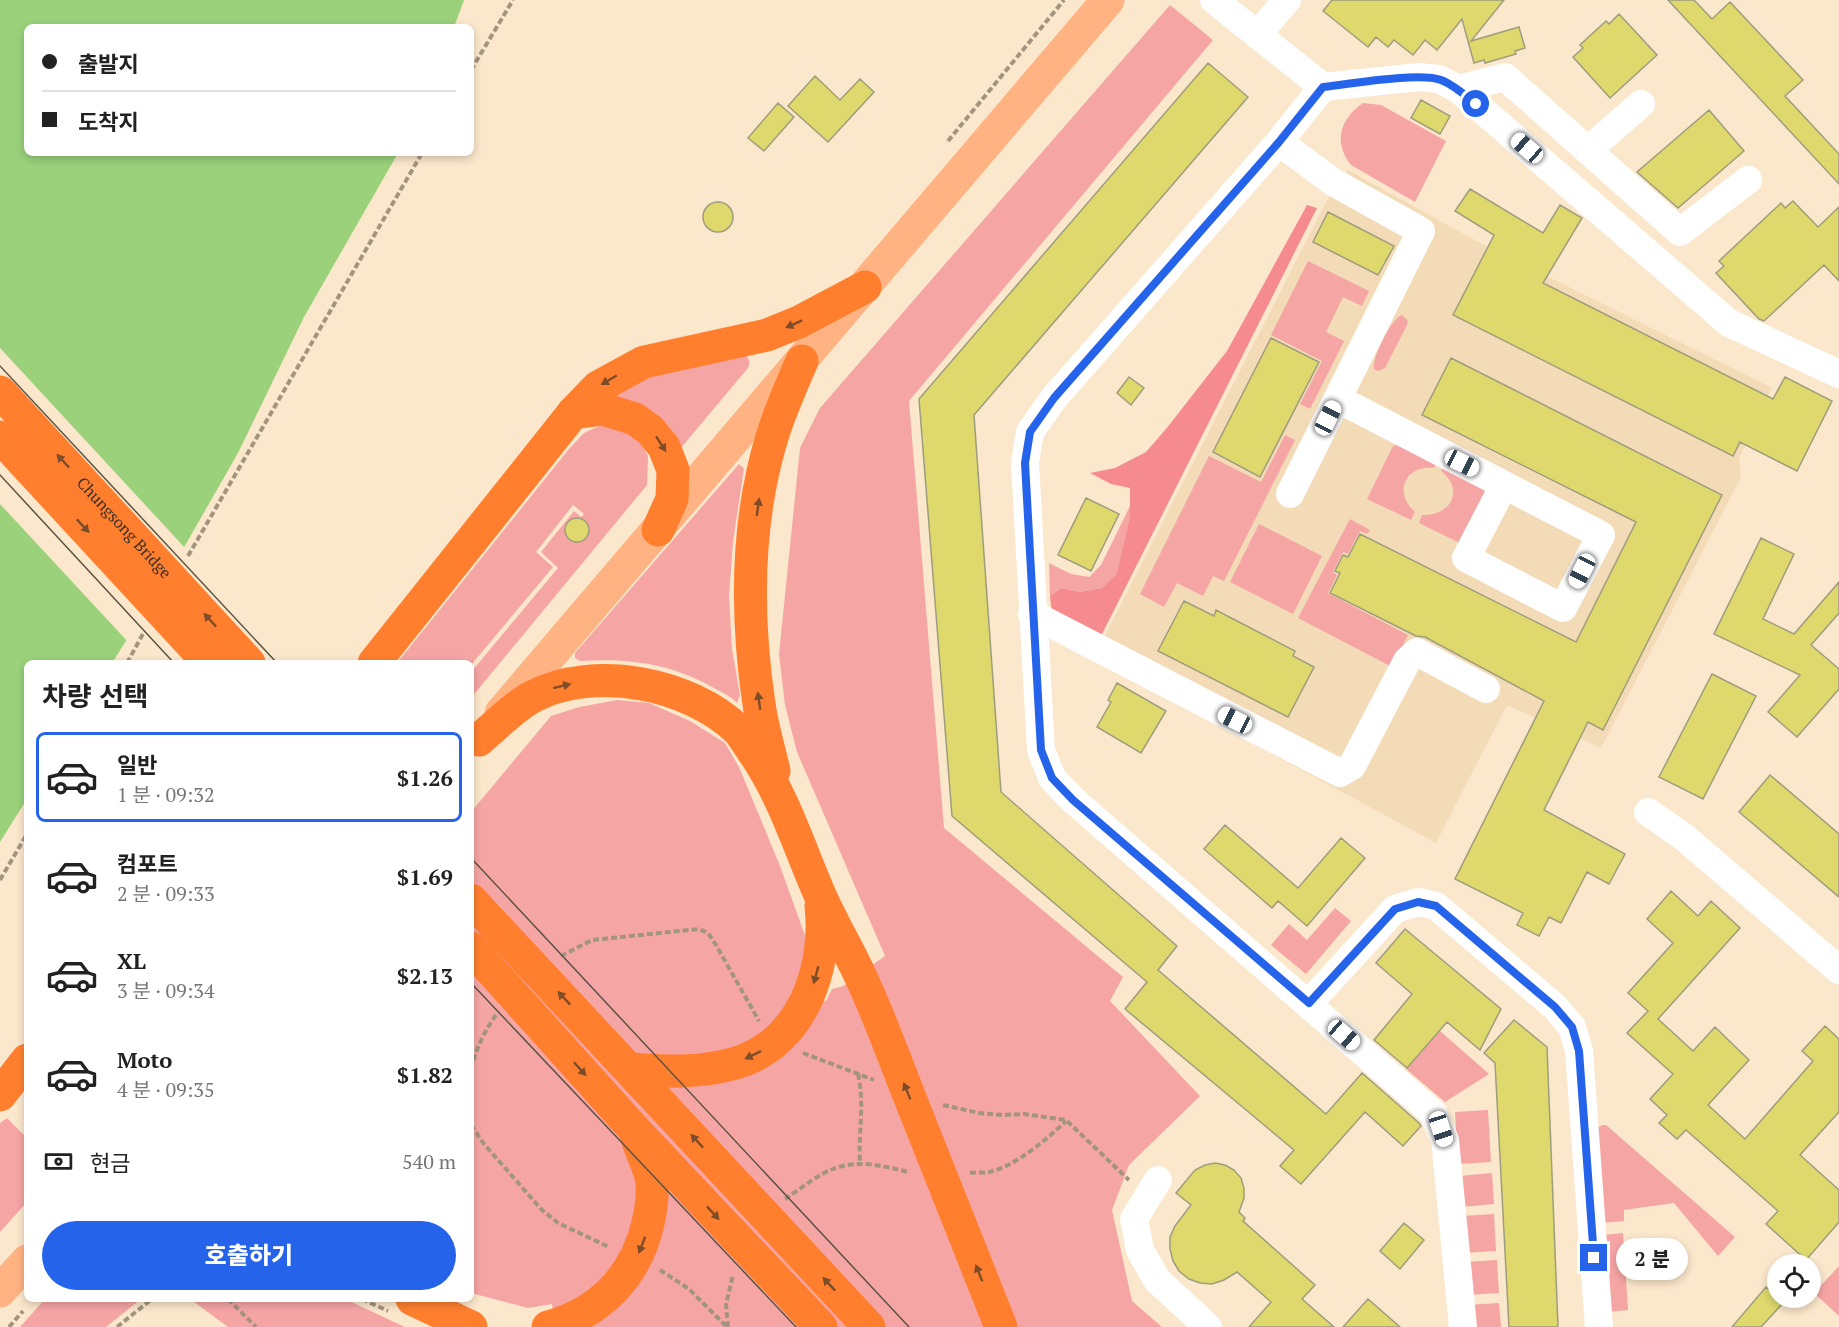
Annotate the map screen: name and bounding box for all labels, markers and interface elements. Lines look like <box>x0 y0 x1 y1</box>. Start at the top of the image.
text: 출발지 <box>78 49 139 78</box>
route start <box>1462 90 1489 117</box>
text: 도착지 <box>78 107 139 136</box>
car <box>1508 129 1546 167</box>
one-way arrow <box>785 319 803 329</box>
one-way arrow <box>601 375 617 386</box>
car <box>1312 398 1344 438</box>
one-way arrow <box>655 436 666 453</box>
car <box>1442 447 1482 479</box>
one-way arrow <box>57 454 70 469</box>
street label: Chungsong Bridge <box>72 472 177 583</box>
one-way arrow <box>753 497 762 516</box>
one-way arrow <box>75 519 89 533</box>
car <box>1566 551 1598 591</box>
one-way arrow <box>203 613 217 627</box>
text: 차량 선택 <box>42 678 149 714</box>
one-way arrow <box>553 681 571 691</box>
one-way arrow <box>754 691 763 710</box>
car <box>1215 704 1255 736</box>
icon: car <box>45 750 99 804</box>
text: 일반 <box>117 750 157 779</box>
text: $1.26 <box>397 763 453 792</box>
text: 1 분 · 09:32 <box>117 781 215 808</box>
icon: car <box>45 849 99 903</box>
text: 컴포트 <box>117 849 178 878</box>
text: $1.69 <box>397 862 453 891</box>
text: 2 분 · 09:33 <box>117 880 215 907</box>
text: XL <box>117 946 146 975</box>
icon: car <box>45 948 99 1002</box>
text: $2.13 <box>397 961 453 990</box>
one-way arrow <box>810 965 820 984</box>
text: 3 분 · 09:34 <box>117 977 215 1004</box>
one-way arrow <box>557 991 571 1006</box>
car <box>1325 1016 1363 1054</box>
text: Moto <box>117 1045 172 1074</box>
icon: car <box>45 1047 99 1101</box>
one-way arrow <box>745 1050 762 1059</box>
text: $1.82 <box>397 1060 453 1089</box>
one-way arrow <box>573 1062 587 1077</box>
text: 4 분 · 09:35 <box>117 1076 215 1103</box>
one-way arrow <box>902 1082 912 1100</box>
car <box>1427 1109 1455 1149</box>
one-way arrow <box>691 1134 704 1149</box>
icon: cash <box>42 1145 75 1178</box>
text: 현금 <box>90 1148 130 1177</box>
text: 540 m <box>402 1148 456 1175</box>
one-way arrow <box>706 1205 720 1220</box>
button: 호출하기 <box>42 1221 456 1290</box>
one-way arrow <box>636 1236 646 1254</box>
callout: 2 분 <box>1615 1237 1687 1279</box>
route end <box>1580 1244 1607 1271</box>
text: 2 분 <box>1634 1245 1670 1272</box>
map controls <box>1767 1254 1821 1308</box>
button: locate <box>1767 1254 1821 1308</box>
one-way arrow <box>974 1263 984 1281</box>
one-way arrow <box>823 1277 836 1292</box>

